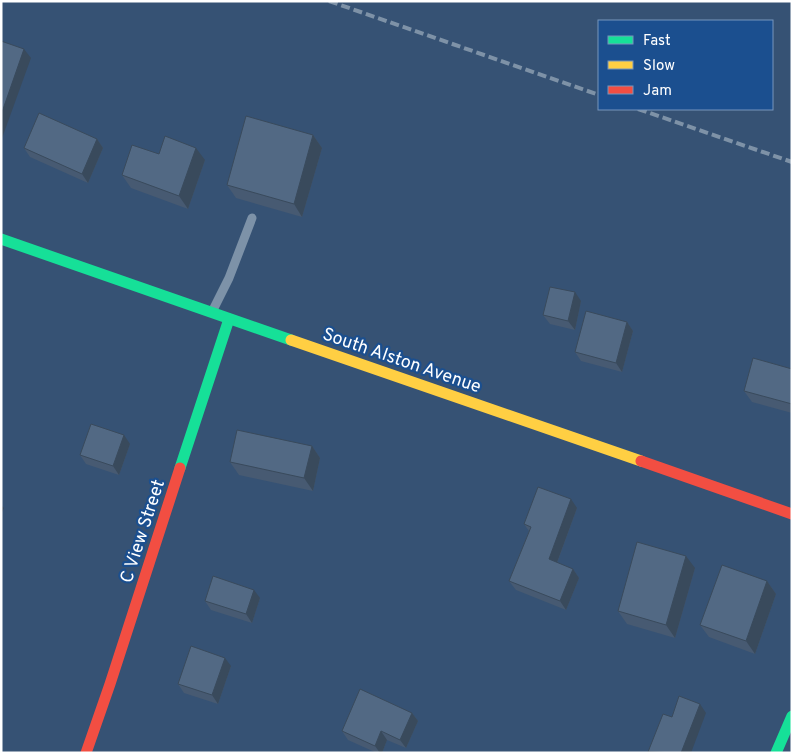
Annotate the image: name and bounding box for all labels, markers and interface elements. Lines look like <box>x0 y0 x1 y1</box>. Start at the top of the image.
legend <box>598 20 773 110</box>
text: Fast <box>643 32 671 51</box>
text: Slow <box>643 57 675 76</box>
text: Jam <box>643 82 672 101</box>
street label: South Alston Avenue <box>319 323 484 399</box>
street label: C View Street <box>116 477 171 586</box>

